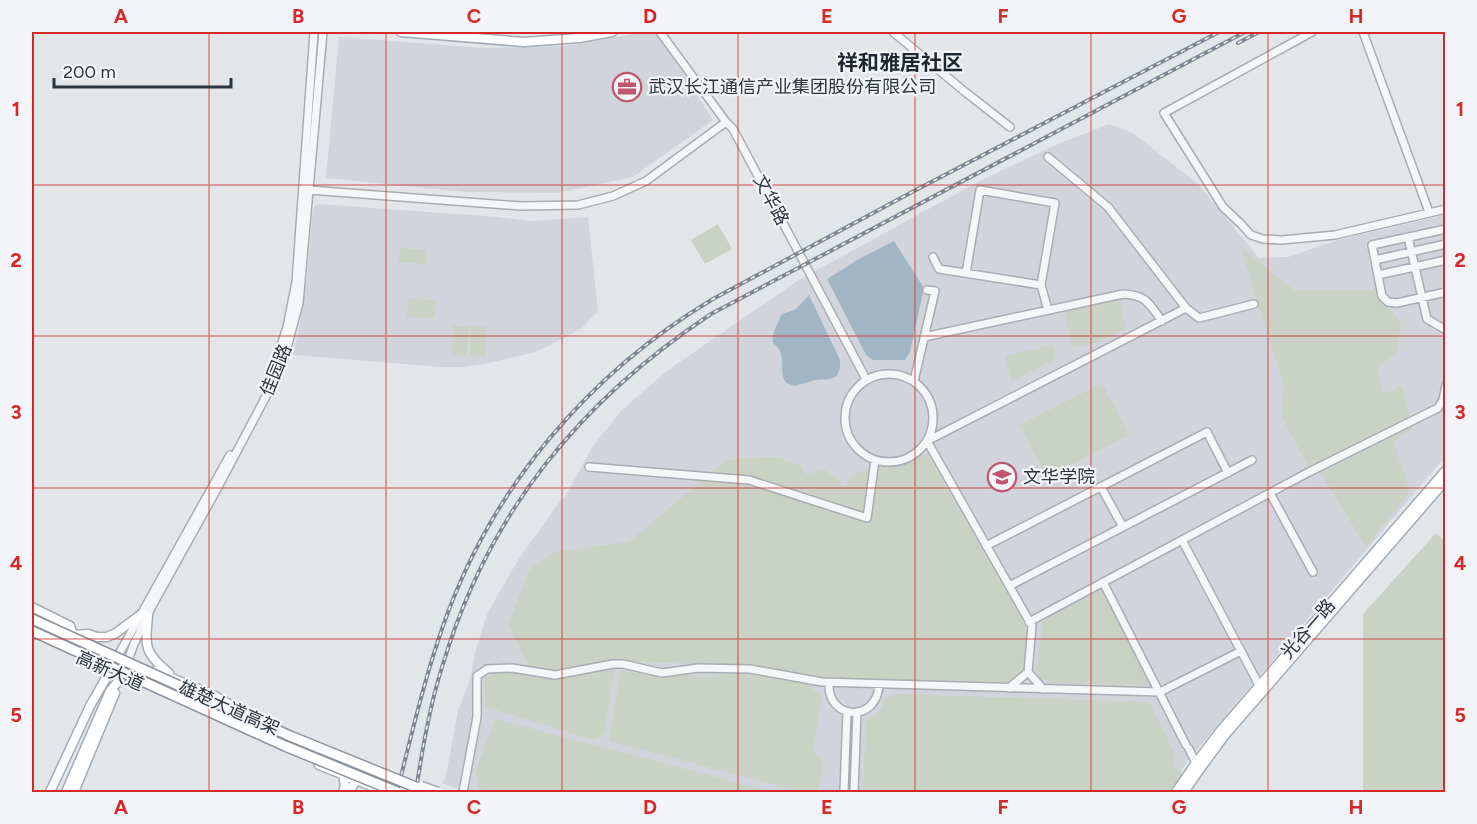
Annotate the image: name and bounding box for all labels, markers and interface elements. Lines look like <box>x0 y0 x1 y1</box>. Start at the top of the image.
text: A <box>114 4 129 28</box>
text: B <box>292 4 304 28</box>
text: C <box>467 4 481 28</box>
text: D <box>643 4 657 28</box>
text: E <box>821 4 833 28</box>
text: F <box>997 4 1009 28</box>
text: G <box>1172 4 1187 28</box>
text: H <box>1349 4 1364 28</box>
district label: 祥和雅居社区 <box>837 50 963 75</box>
scale bar <box>54 51 231 89</box>
text: 200 m <box>63 61 116 83</box>
office icon: 武汉长江通信产业集团股份有限公司 <box>611 71 643 103</box>
place label: 武汉长江通信产业集团股份有限公司 <box>648 76 936 98</box>
text: 1 <box>12 97 20 121</box>
text: 1 <box>1456 97 1464 121</box>
street label: 文华路 <box>749 171 793 229</box>
text: 2 <box>10 248 22 272</box>
text: 2 <box>1454 248 1466 272</box>
street label: 佳园路 <box>256 341 296 399</box>
text: 3 <box>10 400 22 424</box>
text: 3 <box>1454 400 1466 424</box>
school or university icon: 文华学院 <box>986 461 1018 493</box>
place label: 文华学院 <box>1023 466 1095 488</box>
text: 4 <box>10 551 23 575</box>
text: 4 <box>1454 551 1467 575</box>
street label: 光谷一路 <box>1276 595 1340 663</box>
street label: 高新大道 <box>73 646 147 696</box>
street label: 雄楚大道高架 <box>175 676 283 740</box>
text: 5 <box>10 703 22 727</box>
text: 5 <box>1454 703 1466 727</box>
text: A <box>114 795 129 819</box>
text: B <box>292 795 304 819</box>
text: C <box>467 795 481 819</box>
text: D <box>643 795 657 819</box>
text: E <box>821 795 833 819</box>
text: F <box>997 795 1009 819</box>
text: G <box>1172 795 1187 819</box>
text: H <box>1349 795 1364 819</box>

